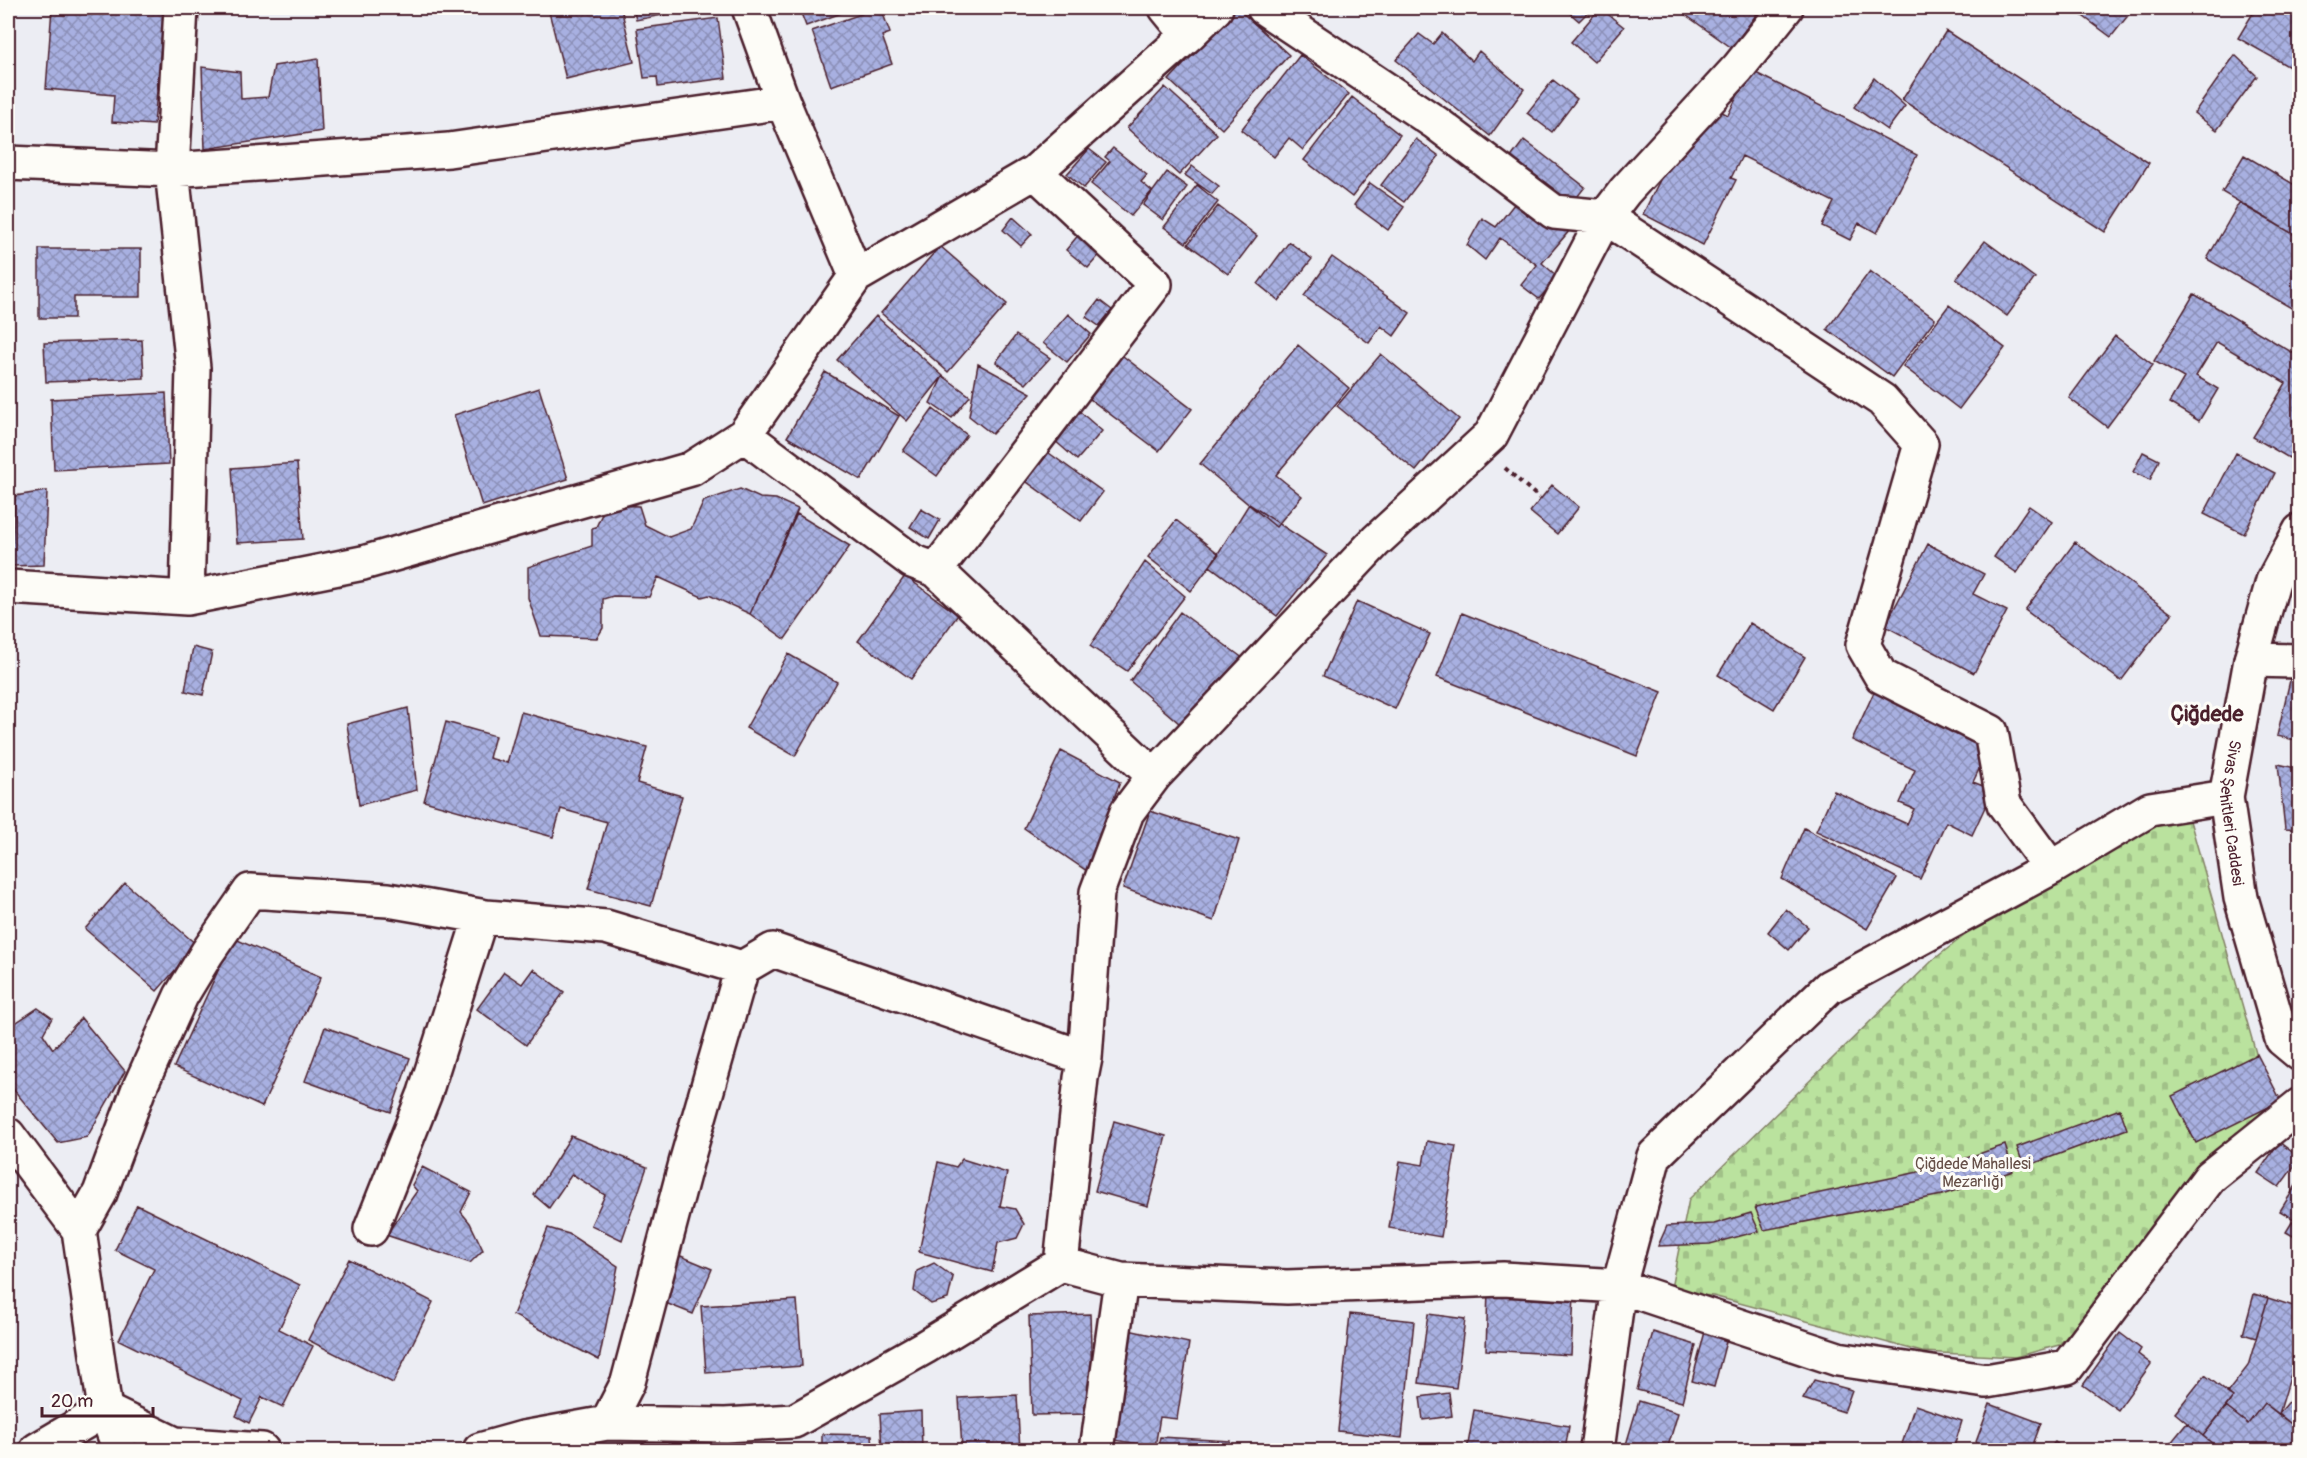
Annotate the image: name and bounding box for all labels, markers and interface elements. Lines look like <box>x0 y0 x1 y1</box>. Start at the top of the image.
district label: Çiğdede <box>2171 700 2245 728</box>
street label: Sivas Şehitleri Caddesi <box>2215 738 2248 887</box>
park label: Çiğdede Mahallesi Mezarlığı <box>1915 1154 2031 1192</box>
scale bar <box>42 1380 153 1418</box>
text: 20 m <box>51 1390 93 1413</box>

